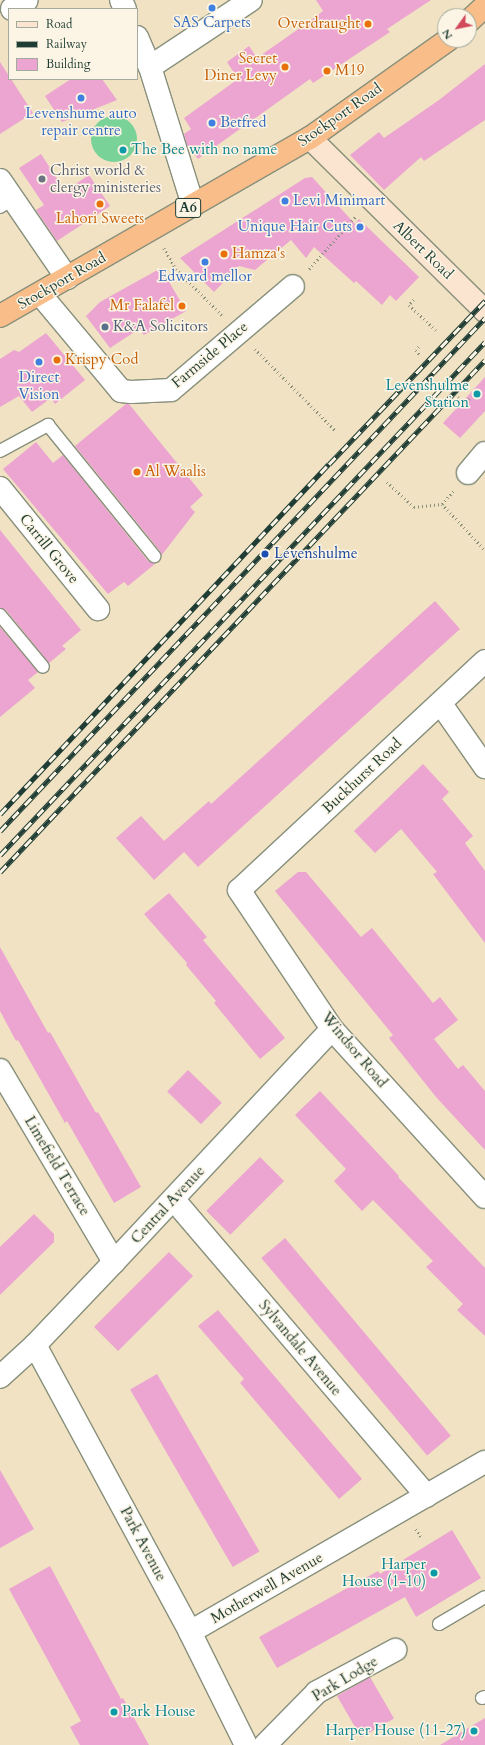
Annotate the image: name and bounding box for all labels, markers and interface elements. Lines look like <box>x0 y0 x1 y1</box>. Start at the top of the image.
marker: SAS Carpets <box>207 3 217 13</box>
legend <box>8 8 138 80</box>
north arrow <box>437 8 477 48</box>
place label: SAS Carpets <box>173 14 251 32</box>
place label: Overdraught <box>278 15 360 33</box>
text: Road <box>46 16 72 32</box>
marker: Overdraught <box>363 19 373 29</box>
text: N <box>438 26 456 42</box>
text: Railway <box>46 36 87 52</box>
place label: Secret Diner Levy <box>204 49 277 84</box>
text: Building <box>46 56 90 72</box>
marker: Secret Diner Levy <box>280 62 290 72</box>
place label: M19 <box>335 62 364 80</box>
marker: M19 <box>322 66 332 76</box>
street label: Stockport Road <box>294 79 386 151</box>
marker: Levenshume auto repair centre <box>76 93 86 103</box>
place label: Levenshume auto repair centre <box>25 104 137 139</box>
place label: Betfred <box>220 114 267 132</box>
marker: Betfred <box>207 118 217 128</box>
place label: The Bee with no name <box>131 141 277 159</box>
marker: The Bee with no name <box>118 145 128 155</box>
place label: Christ world & clergy ministeries <box>50 161 161 196</box>
marker: Christ world & clergy ministeries <box>37 174 47 184</box>
place label: Levi Minimart <box>293 192 385 210</box>
road number: A6 <box>175 196 201 220</box>
marker: Levi Minimart <box>280 196 290 206</box>
marker: Lahori Sweets <box>95 199 105 209</box>
place label: Lahori Sweets <box>56 210 144 228</box>
street label: Albert Road <box>389 217 457 283</box>
place label: Unique Hair Cuts <box>238 218 352 236</box>
marker: Unique Hair Cuts <box>355 222 365 232</box>
place label: Hamza's <box>232 245 285 263</box>
street label: Stockport Road <box>15 249 109 313</box>
marker: Hamza's <box>219 249 229 259</box>
marker: Edward mellor <box>200 257 210 267</box>
place label: Edward mellor <box>158 268 252 286</box>
place label: Mr Falafel <box>110 297 174 315</box>
marker: Mr Falafel <box>177 301 187 311</box>
place label: K&A Solicitors <box>113 318 208 336</box>
street label: Farmside Place <box>168 318 252 392</box>
marker: K&A Solicitors <box>100 322 110 332</box>
place label: Krispy Cod <box>65 351 138 369</box>
marker: Krispy Cod <box>52 355 62 365</box>
marker: Direct Vision <box>34 357 44 367</box>
place label: Direct Vision <box>18 368 60 403</box>
place label: Levenshulme Station <box>385 376 469 411</box>
marker: Levenshulme Station <box>472 389 482 399</box>
place label: Al Waalis <box>145 463 206 481</box>
marker: Al Waalis <box>132 467 142 477</box>
street label: Carrill Grove <box>15 510 83 588</box>
place label: Levenshulme <box>274 545 358 563</box>
marker: Levenshulme <box>259 548 271 560</box>
street label: Buckhurst Road <box>319 735 405 817</box>
street label: Windsor Road <box>317 1009 391 1091</box>
street label: Limefield Terrace <box>20 1113 94 1219</box>
street label: Central Avenue <box>127 1162 209 1248</box>
street label: Sylvandale Avenue <box>255 1296 345 1400</box>
street label: Park Avenue <box>116 1504 170 1584</box>
street label: Motherwell Avenue <box>208 1549 326 1627</box>
place label: Harper House (1-10) <box>342 1555 426 1590</box>
marker: Harper House (1-10) <box>429 1568 439 1578</box>
street label: Park Lodge <box>309 1652 381 1706</box>
place label: Park House <box>122 1703 196 1721</box>
marker: Park House <box>109 1707 119 1717</box>
place label: Harper House (11-27) <box>326 1722 466 1740</box>
marker: Harper House (11-27) <box>469 1726 479 1736</box>

